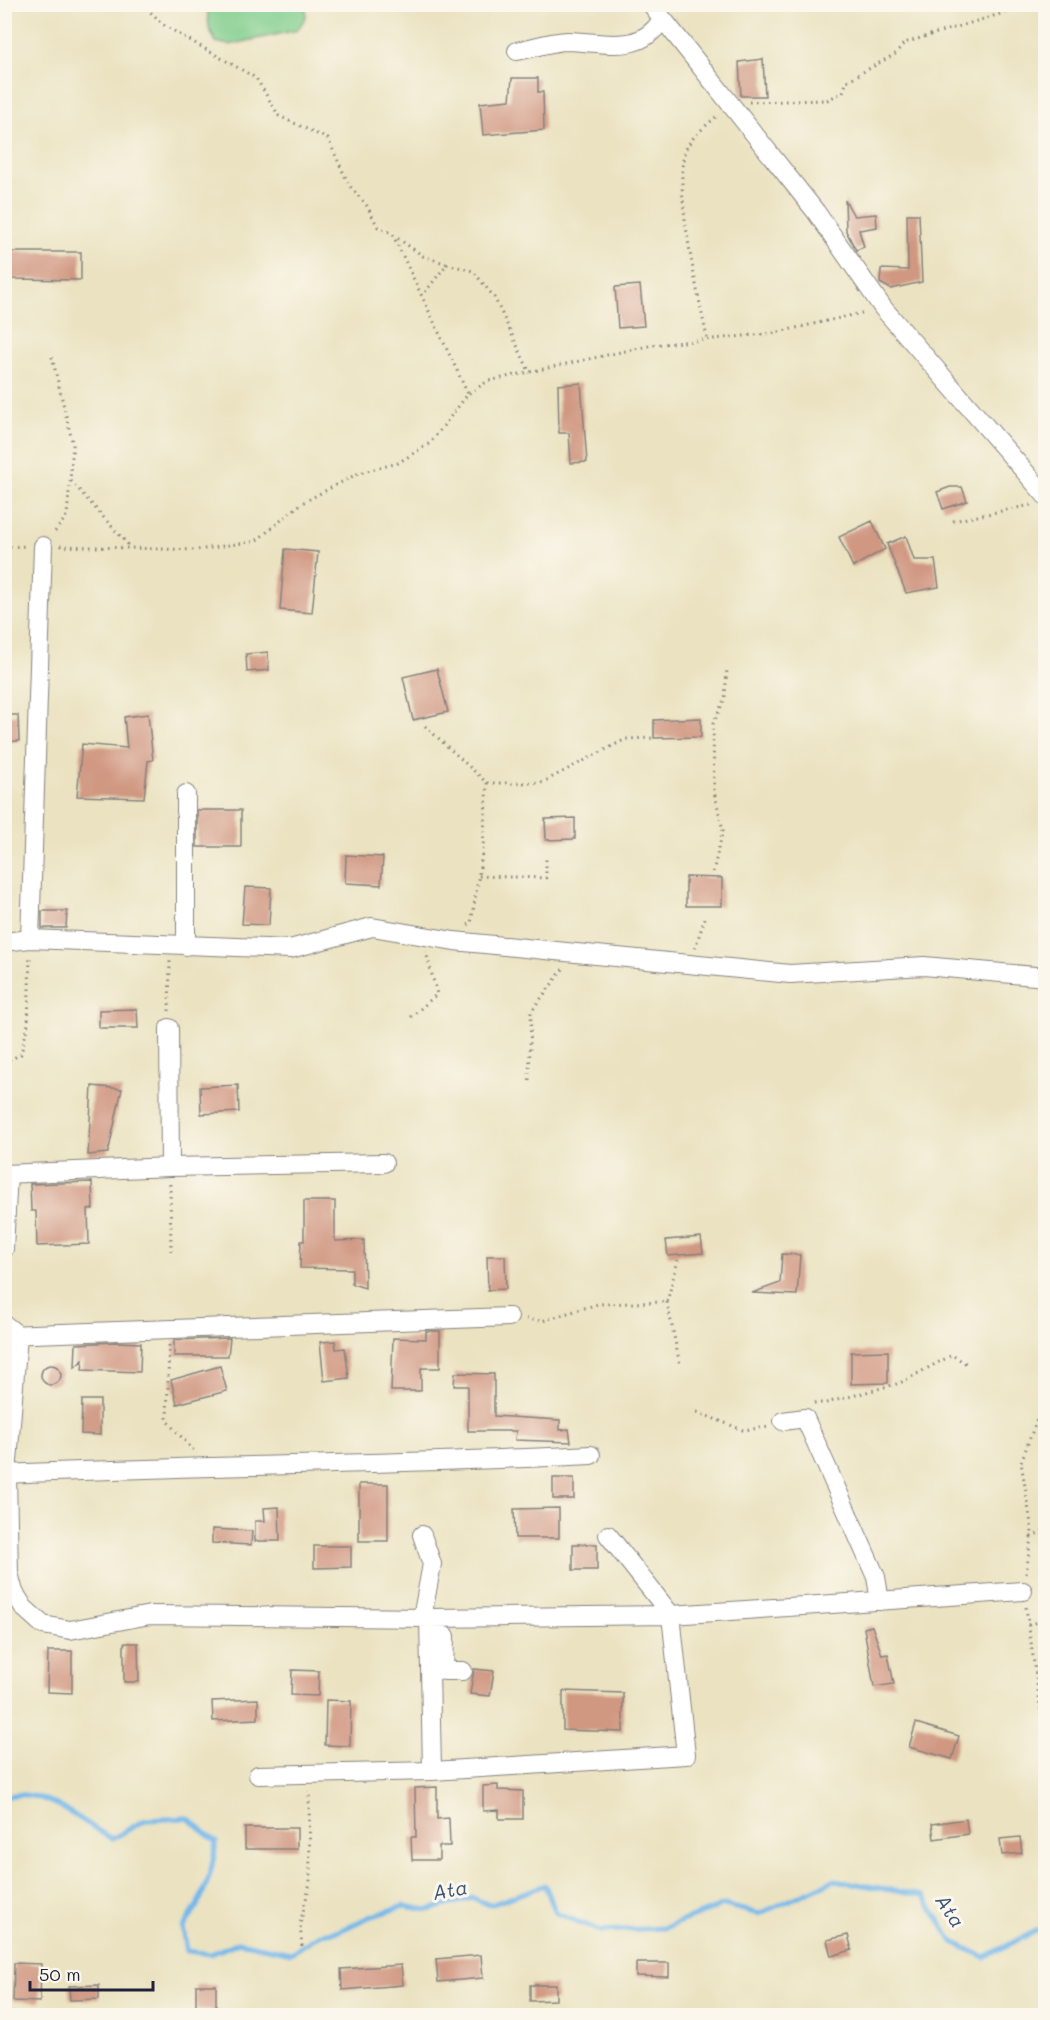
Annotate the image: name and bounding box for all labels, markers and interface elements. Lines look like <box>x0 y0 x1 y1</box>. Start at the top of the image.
water label: Ata <box>430 1873 469 1905</box>
water label: Ata <box>930 1889 971 1932</box>
scale bar <box>30 1954 153 1992</box>
text: 50 m <box>39 1962 81 1986</box>

